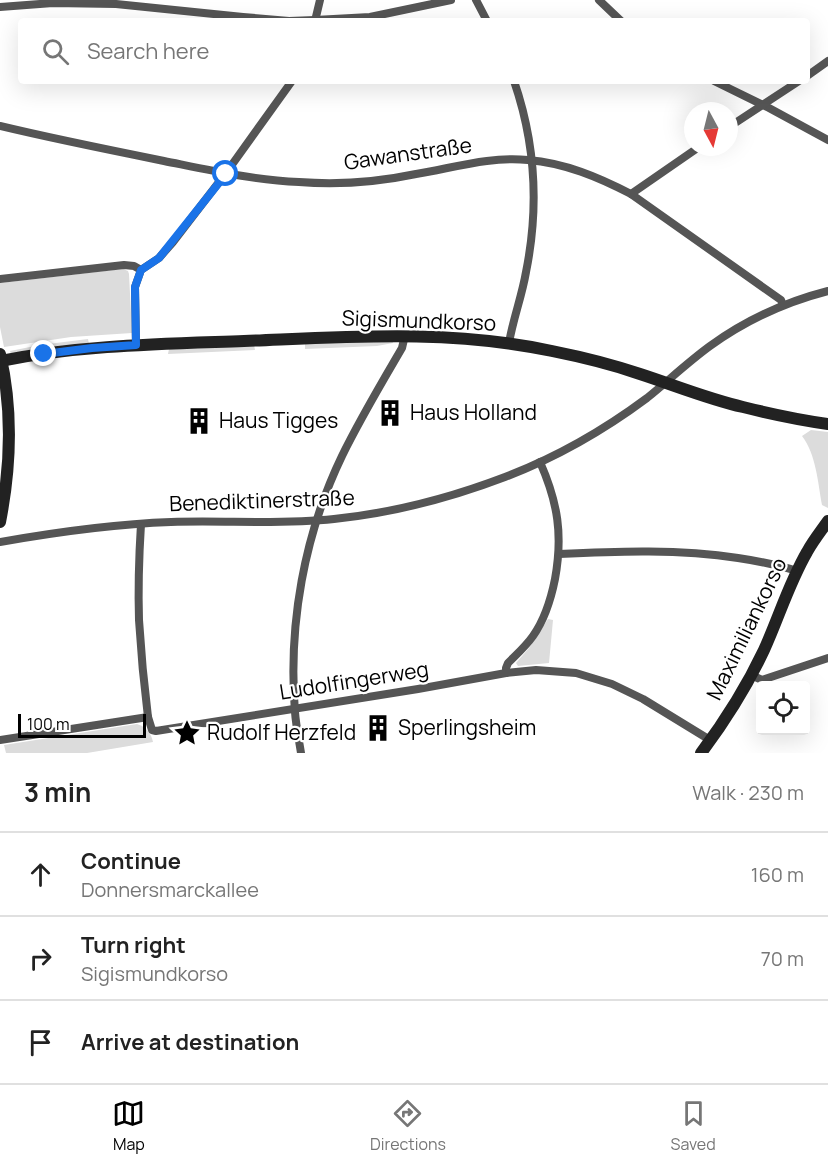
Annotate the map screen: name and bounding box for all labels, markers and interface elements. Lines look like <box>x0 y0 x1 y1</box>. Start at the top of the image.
search box <box>18 18 810 84</box>
icon: search <box>39 35 72 68</box>
text: Search here <box>87 36 209 66</box>
north arrow <box>684 102 738 156</box>
street label: Gawanstraße <box>342 130 474 176</box>
route start <box>212 160 238 186</box>
street label: Sigismundkorso <box>341 303 497 337</box>
route end <box>30 340 56 366</box>
building icon: Haus Holland <box>375 398 405 428</box>
place label: Haus Holland <box>410 398 537 426</box>
building icon: Haus Tigges <box>184 406 214 436</box>
place label: Haus Tigges <box>219 406 338 434</box>
street label: Benediktinerstraße <box>169 483 355 517</box>
street label: Maximiliankorso <box>700 553 793 704</box>
street label: Ludolfingerweg <box>277 654 430 706</box>
map controls <box>756 681 810 735</box>
button: locate <box>756 681 810 735</box>
scale bar <box>18 711 146 738</box>
text: 100 m <box>27 713 70 735</box>
building icon: Sperlingsheim <box>363 713 393 743</box>
place label: Sperlingsheim <box>398 713 536 741</box>
place icon: Rudolf Herzfeld <box>172 718 202 748</box>
place label: Rudolf Herzfeld <box>207 718 356 746</box>
text: 3 min <box>24 774 91 810</box>
text: Walk · 230 m <box>692 779 804 806</box>
text: Continue <box>81 846 181 876</box>
icon: ahead <box>24 858 57 891</box>
text: 160 m <box>751 861 804 888</box>
text: Donnersmarckallee <box>81 876 259 903</box>
text: Turn right <box>81 930 186 960</box>
icon: right <box>24 942 57 975</box>
text: 70 m <box>761 945 804 972</box>
text: Sigismundkorso <box>81 960 228 987</box>
icon: arrive <box>24 1026 57 1059</box>
text: Arrive at destination <box>81 1027 299 1057</box>
tab: Map <box>112 1097 145 1155</box>
tab: Directions <box>370 1097 446 1155</box>
tab: Saved <box>671 1097 716 1155</box>

